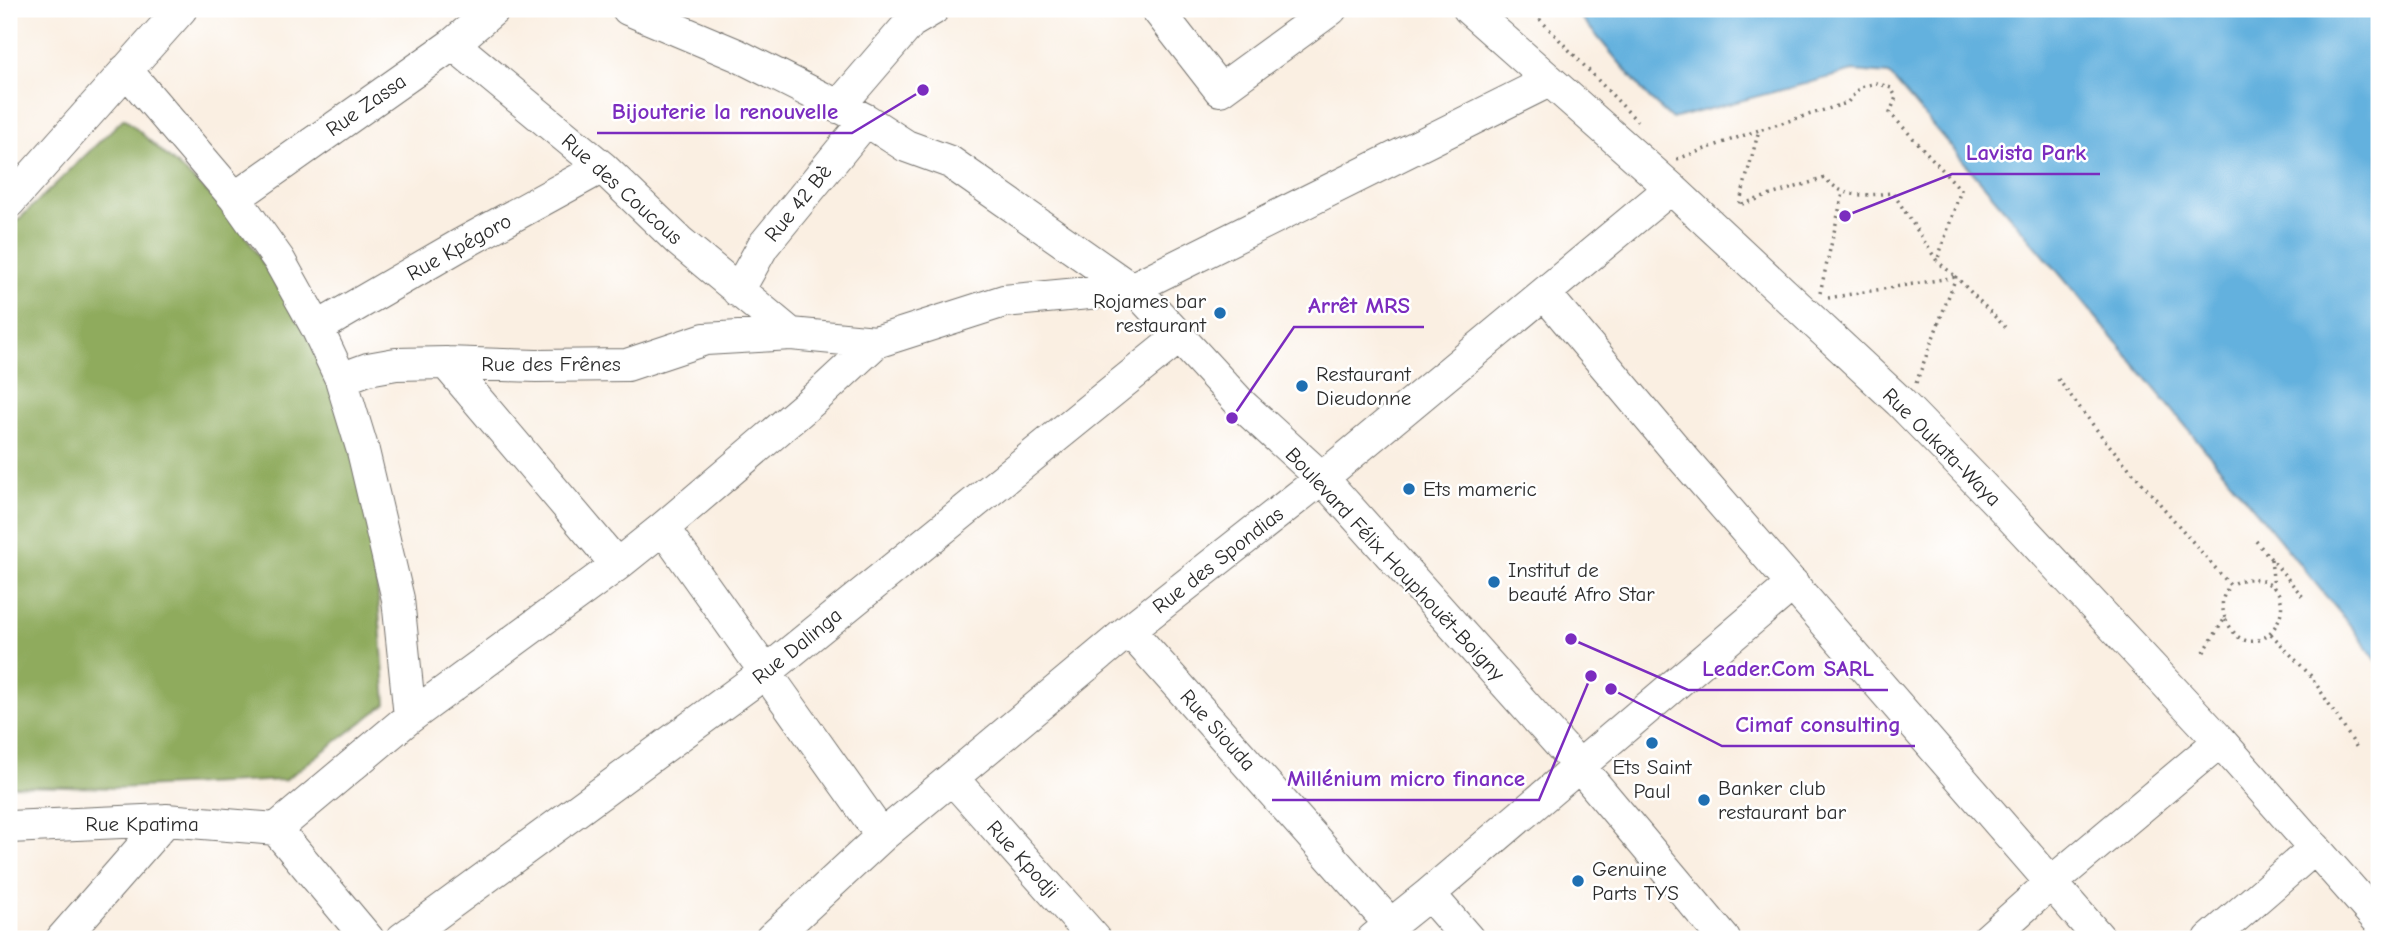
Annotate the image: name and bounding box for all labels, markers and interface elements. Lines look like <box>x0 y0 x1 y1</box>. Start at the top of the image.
street label: Rue Zassa <box>321 69 411 141</box>
callout: Bijouterie la renouvelle <box>597 89 852 133</box>
text: Bijouterie la renouvelle <box>612 98 838 125</box>
street label: Rue des Coucous <box>557 129 687 249</box>
callout: Lavista Park <box>1952 130 2100 174</box>
text: Lavista Park <box>1966 139 2086 166</box>
street label: Rue 42 Bè <box>760 160 836 246</box>
street label: Rue Kpégoro <box>403 208 515 286</box>
callout: Arrêt MRS <box>1294 283 1424 327</box>
place label: Rojames bar restaurant <box>1093 289 1207 337</box>
text: Arrêt MRS <box>1308 292 1410 319</box>
marker: Rojames bar restaurant <box>1212 305 1228 321</box>
street label: Rue des Frênes <box>481 352 621 376</box>
place label: Restaurant Dieudonne <box>1316 362 1412 410</box>
marker: Restaurant Dieudonne <box>1294 378 1310 394</box>
street label: Rue Oukata-Waya <box>1878 383 2006 511</box>
street label: Boulevard Félix Houphouët-Boigny <box>1280 442 1510 686</box>
place label: Ets mameric <box>1423 477 1537 501</box>
marker: Ets mameric <box>1401 481 1417 497</box>
street label: Rue des Spondias <box>1148 502 1288 618</box>
place label: Institut de beauté Afro Star <box>1508 558 1655 606</box>
marker: Institut de beauté Afro Star <box>1486 574 1502 590</box>
street label: Rue Dalinga <box>748 603 846 689</box>
callout: Leader.Com SARL <box>1688 646 1888 690</box>
text: Leader.Com SARL <box>1702 655 1874 682</box>
street label: Rue Siouda <box>1175 684 1261 776</box>
callout: Cimaf consulting <box>1722 702 1915 746</box>
text: Cimaf consulting <box>1735 711 1901 738</box>
marker: Ets Saint Paul <box>1644 735 1660 751</box>
place label: Ets Saint Paul <box>1612 755 1693 803</box>
callout: Millénium micro finance <box>1272 756 1539 800</box>
text: Millénium micro finance <box>1287 765 1525 792</box>
place label: Banker club restaurant bar <box>1718 776 1847 824</box>
marker: Banker club restaurant bar <box>1696 792 1712 808</box>
street label: Rue Kpatima <box>85 812 199 836</box>
street label: Rue Kpodji <box>982 815 1064 903</box>
place label: Genuine Parts TYS <box>1592 857 1679 905</box>
marker: Genuine Parts TYS <box>1570 873 1586 889</box>

